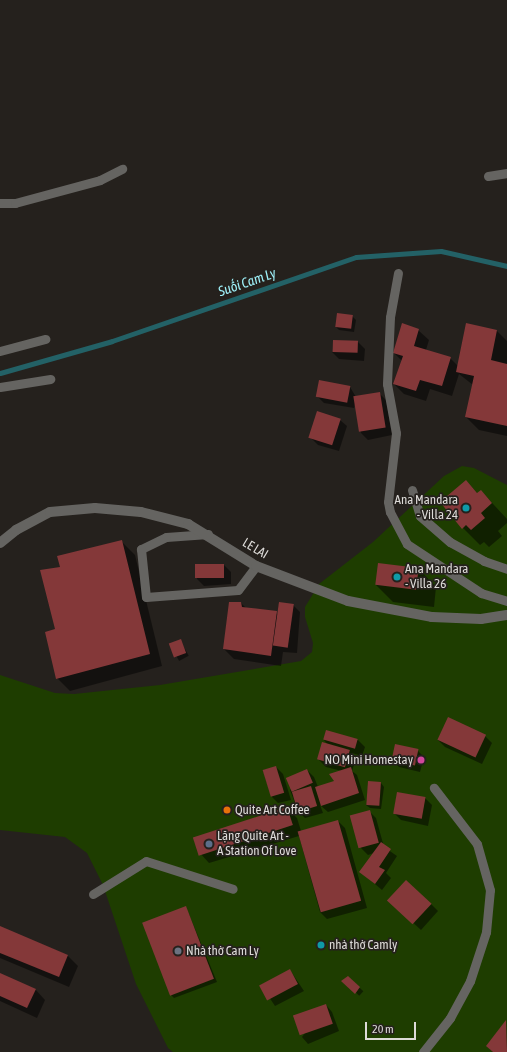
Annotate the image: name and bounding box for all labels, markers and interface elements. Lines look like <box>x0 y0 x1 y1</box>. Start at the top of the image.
water label: Suối Cam Ly <box>216 264 278 300</box>
place label: Ana Mandara - Villa 24 <box>395 493 458 524</box>
marker: Ana Mandara - Villa 24 <box>461 503 471 513</box>
street label: LE LAI <box>239 535 271 563</box>
place label: Ana Mandara - Villa 26 <box>405 562 468 593</box>
marker: Ana Mandara - Villa 26 <box>392 572 402 582</box>
place label: NO Mini Homestay <box>325 752 413 768</box>
marker: NO Mini Homestay <box>416 755 426 765</box>
place label: Quite Art Coffee <box>235 802 310 818</box>
marker: Quite Art Coffee <box>222 805 232 815</box>
place label: Lặng Quite Art - A Station Of Love <box>217 829 296 860</box>
marker: Lặng Quite Art - A Station Of Love <box>204 839 214 849</box>
place label: nhà thờ Camly <box>329 937 397 953</box>
marker: nhà thờ Camly <box>316 940 326 950</box>
place label: Nhà thờ Cam Ly <box>186 943 259 959</box>
marker: Nhà thờ Cam Ly <box>173 946 183 956</box>
scale bar <box>367 1014 418 1040</box>
text: 20 m <box>372 1022 394 1036</box>

